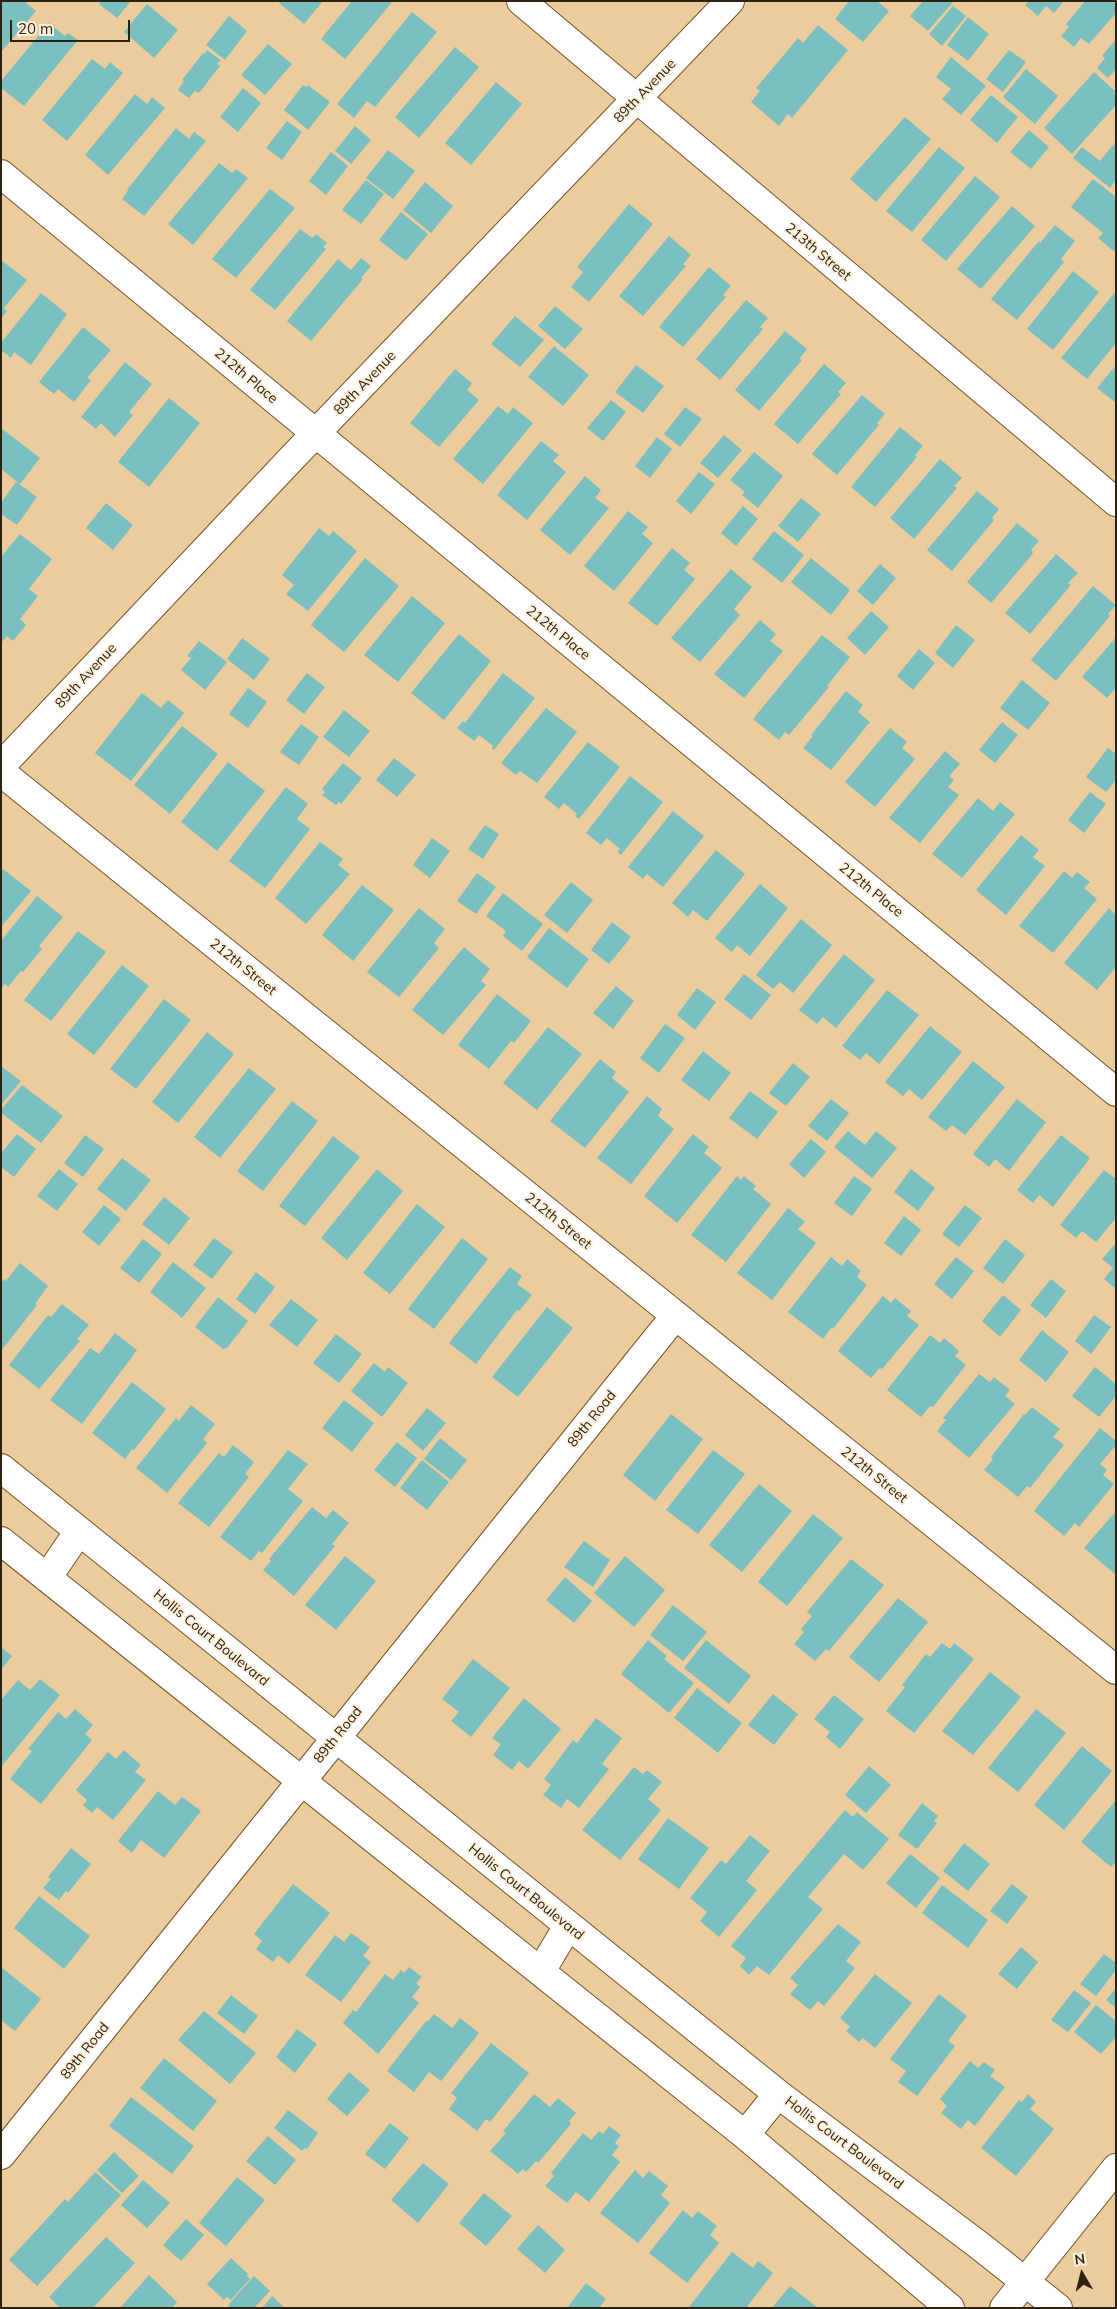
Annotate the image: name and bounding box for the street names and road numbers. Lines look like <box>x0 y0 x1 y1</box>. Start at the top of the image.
street label: 89th Avenue <box>610 56 680 126</box>
street label: 213th Street <box>782 220 854 284</box>
street label: 212th Place <box>211 345 281 407</box>
street label: 89th Avenue <box>330 348 400 418</box>
street label: 212th Place <box>523 602 593 664</box>
street label: 89th Avenue <box>52 640 120 712</box>
street label: 212th Place <box>836 859 906 921</box>
street label: 212th Street <box>206 935 280 999</box>
street label: 212th Street <box>521 1189 595 1253</box>
street label: 89th Road <box>564 1387 620 1451</box>
street label: 212th Street <box>837 1443 911 1507</box>
street label: Hollis Court Boulevard <box>150 1586 272 1690</box>
street label: 89th Road <box>310 1703 366 1767</box>
street label: Hollis Court Boulevard <box>465 1840 587 1944</box>
street label: 89th Road <box>57 2019 113 2083</box>
street label: Hollis Court Boulevard <box>781 2093 907 2193</box>

